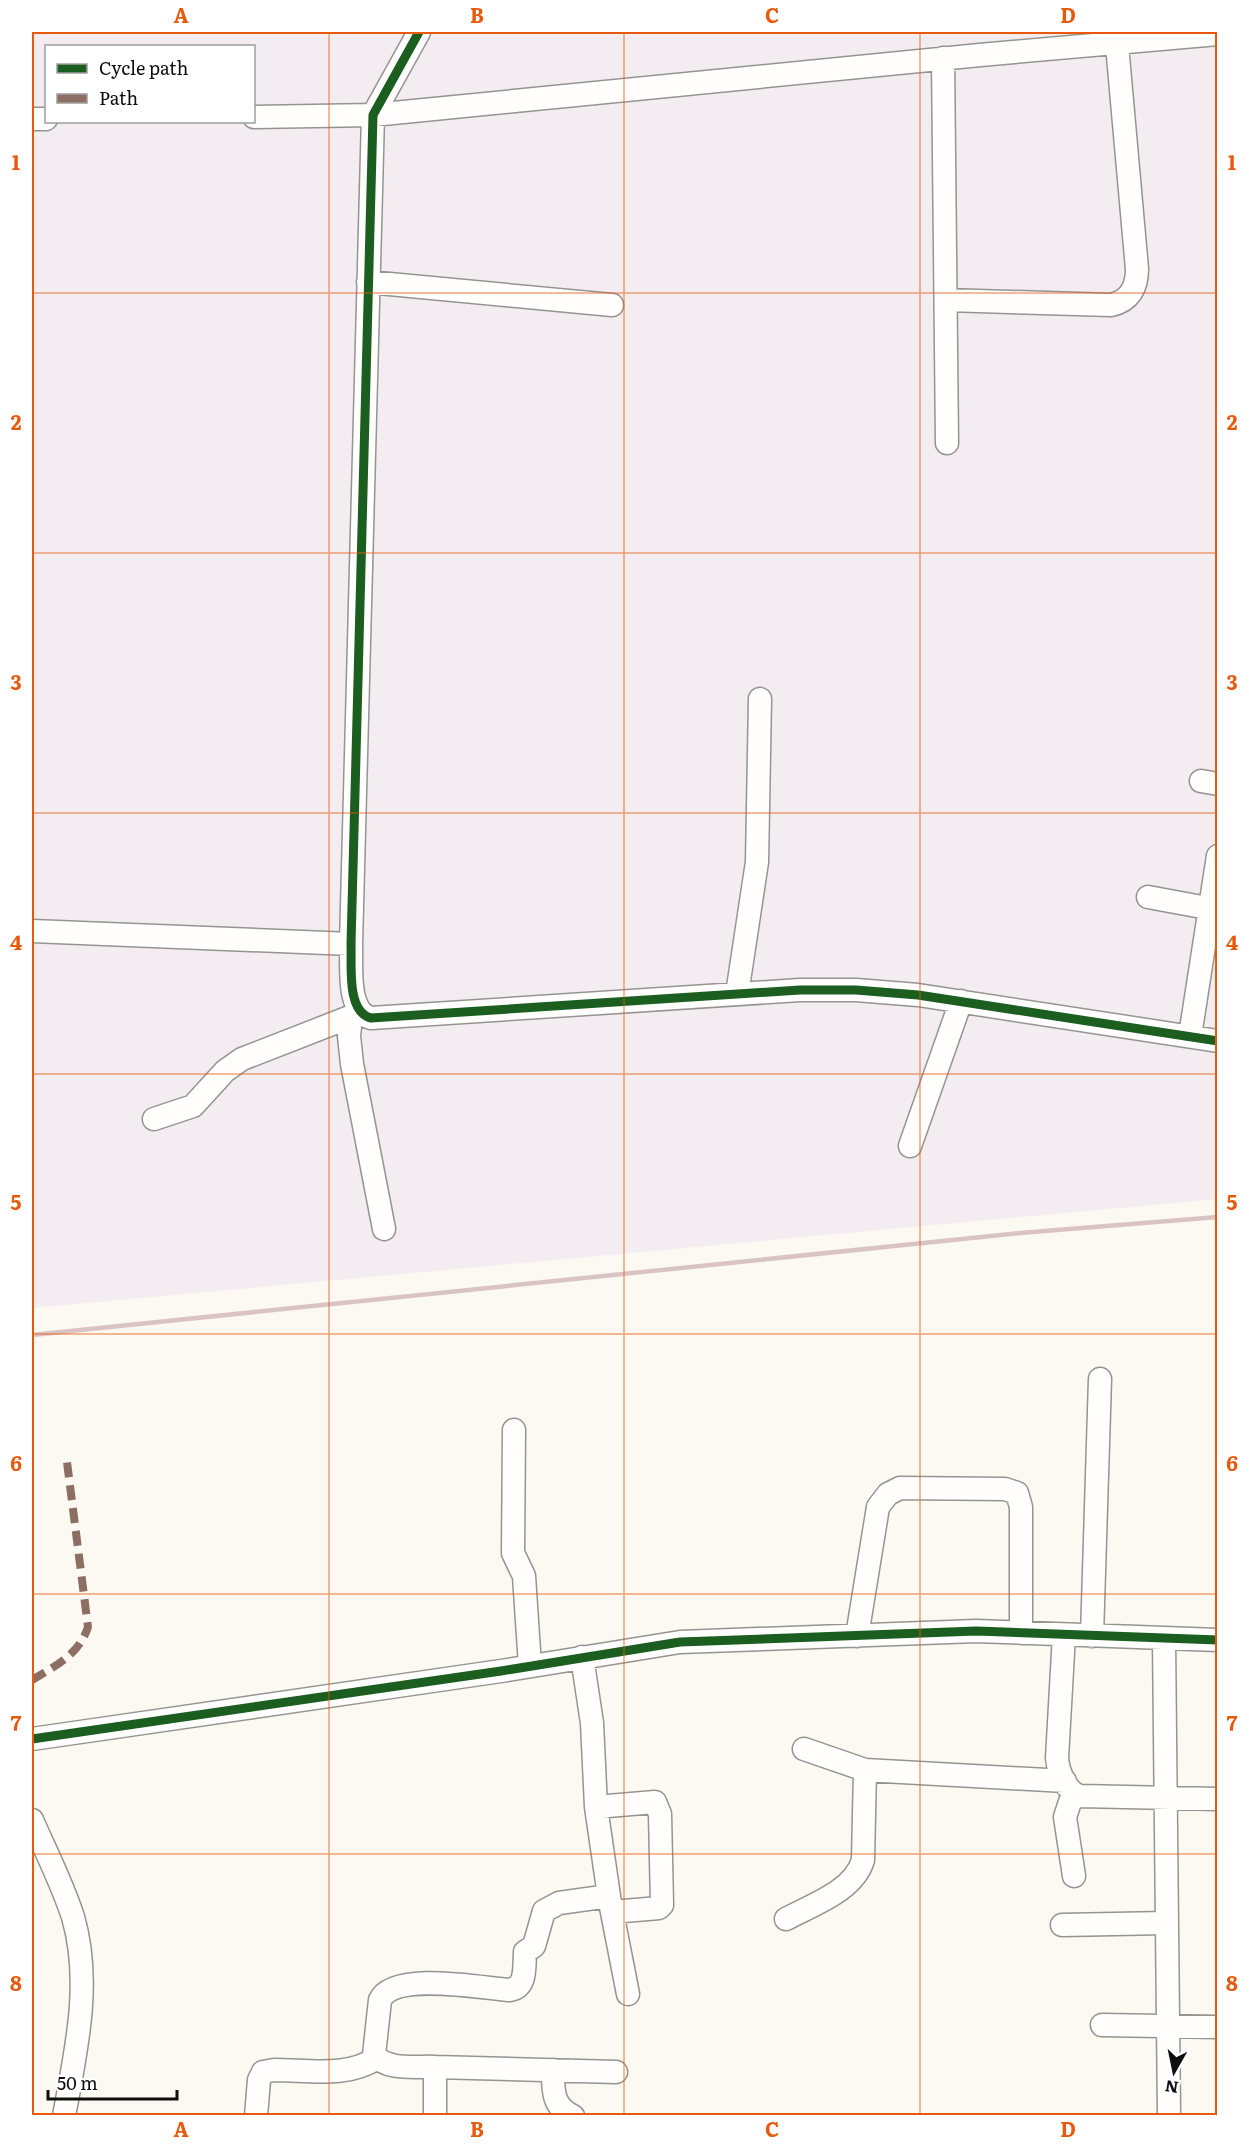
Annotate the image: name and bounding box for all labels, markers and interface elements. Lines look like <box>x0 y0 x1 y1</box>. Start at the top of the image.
text: A <box>173 0 189 29</box>
text: B <box>470 0 484 29</box>
text: C <box>765 0 779 29</box>
text: D <box>1060 0 1076 29</box>
legend <box>45 45 255 123</box>
text: Cycle path <box>99 54 188 81</box>
text: Path <box>99 84 138 111</box>
text: 1 <box>12 146 20 176</box>
text: 1 <box>1228 146 1236 176</box>
text: 2 <box>11 406 22 436</box>
text: 2 <box>1227 406 1238 436</box>
text: 3 <box>10 666 22 696</box>
text: 3 <box>1226 666 1238 696</box>
text: 4 <box>10 926 22 956</box>
text: 4 <box>1226 926 1238 956</box>
text: 5 <box>11 1186 22 1216</box>
text: 5 <box>1227 1186 1238 1216</box>
text: 6 <box>10 1447 22 1477</box>
text: 6 <box>1226 1447 1238 1477</box>
text: 7 <box>11 1707 22 1737</box>
text: 7 <box>1227 1707 1238 1737</box>
text: 8 <box>10 1967 22 1997</box>
text: 8 <box>1226 1967 1238 1997</box>
north arrow <box>1144 2042 1204 2102</box>
scale bar <box>48 2063 177 2101</box>
text: 50 m <box>57 2069 98 2096</box>
text: N <box>1163 2075 1180 2101</box>
text: A <box>173 2113 189 2143</box>
text: B <box>470 2113 484 2143</box>
text: C <box>765 2113 779 2143</box>
text: D <box>1060 2113 1076 2143</box>

